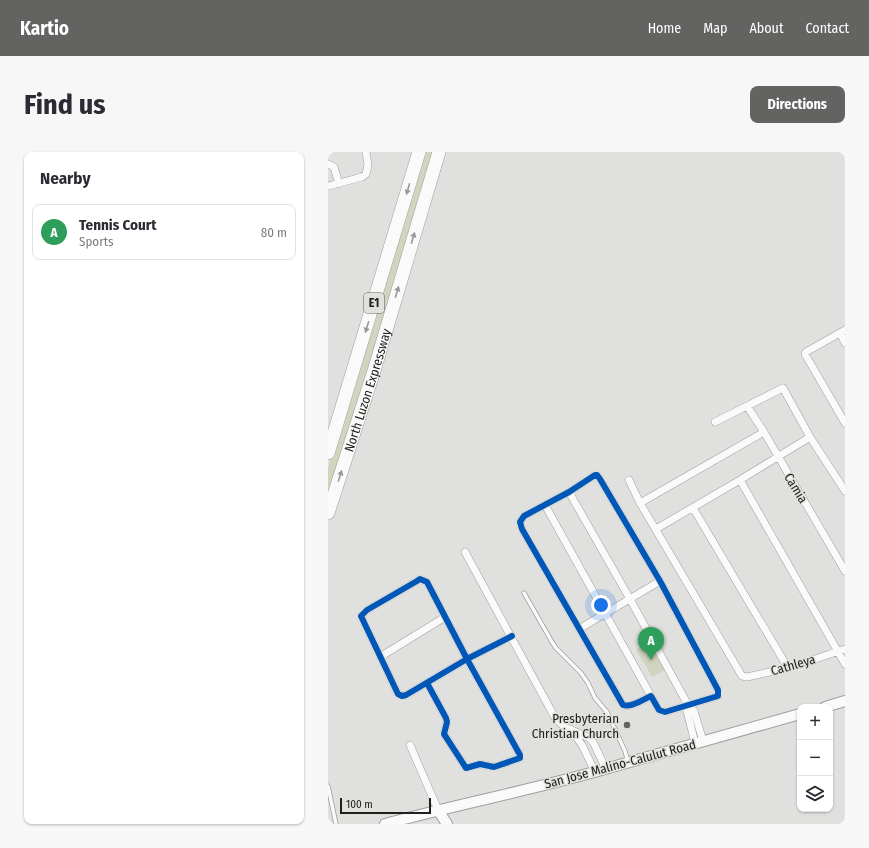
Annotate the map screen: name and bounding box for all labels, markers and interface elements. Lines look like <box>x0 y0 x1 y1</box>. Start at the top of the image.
text: Kartio <box>20 17 69 40</box>
text: Home <box>648 20 681 37</box>
text: Map <box>703 20 727 37</box>
text: About <box>749 20 784 37</box>
text: Contact <box>806 20 849 37</box>
button: Directions <box>750 86 845 123</box>
text: Find us <box>24 88 106 121</box>
text: Nearby <box>40 168 91 189</box>
one-way arrow <box>405 184 411 196</box>
text: Tennis Court <box>79 216 157 234</box>
text: A <box>50 225 58 240</box>
text: 80 m <box>261 225 287 240</box>
one-way arrow <box>410 232 416 244</box>
text: Sports <box>79 234 114 249</box>
one-way arrow <box>394 285 400 297</box>
road number: E1 <box>364 293 384 313</box>
one-way arrow <box>364 322 370 334</box>
street label: North Luzon Expressway <box>341 327 394 454</box>
one-way arrow <box>337 469 343 481</box>
street label: Camia <box>781 470 811 506</box>
your location <box>591 595 611 615</box>
pin: A <box>638 627 664 660</box>
street label: Cathleya <box>769 651 817 679</box>
map controls <box>797 704 833 812</box>
button: + <box>797 704 833 740</box>
place label: Presbyterian Christian Church <box>532 711 619 741</box>
marker: Presbyterian Christian Church <box>622 720 632 730</box>
street label: San Jose Malino-Calulut Road <box>543 737 697 791</box>
button: − <box>797 740 833 776</box>
button: layers <box>797 776 833 812</box>
scale bar <box>340 796 431 815</box>
text: 100 m <box>346 798 373 811</box>

